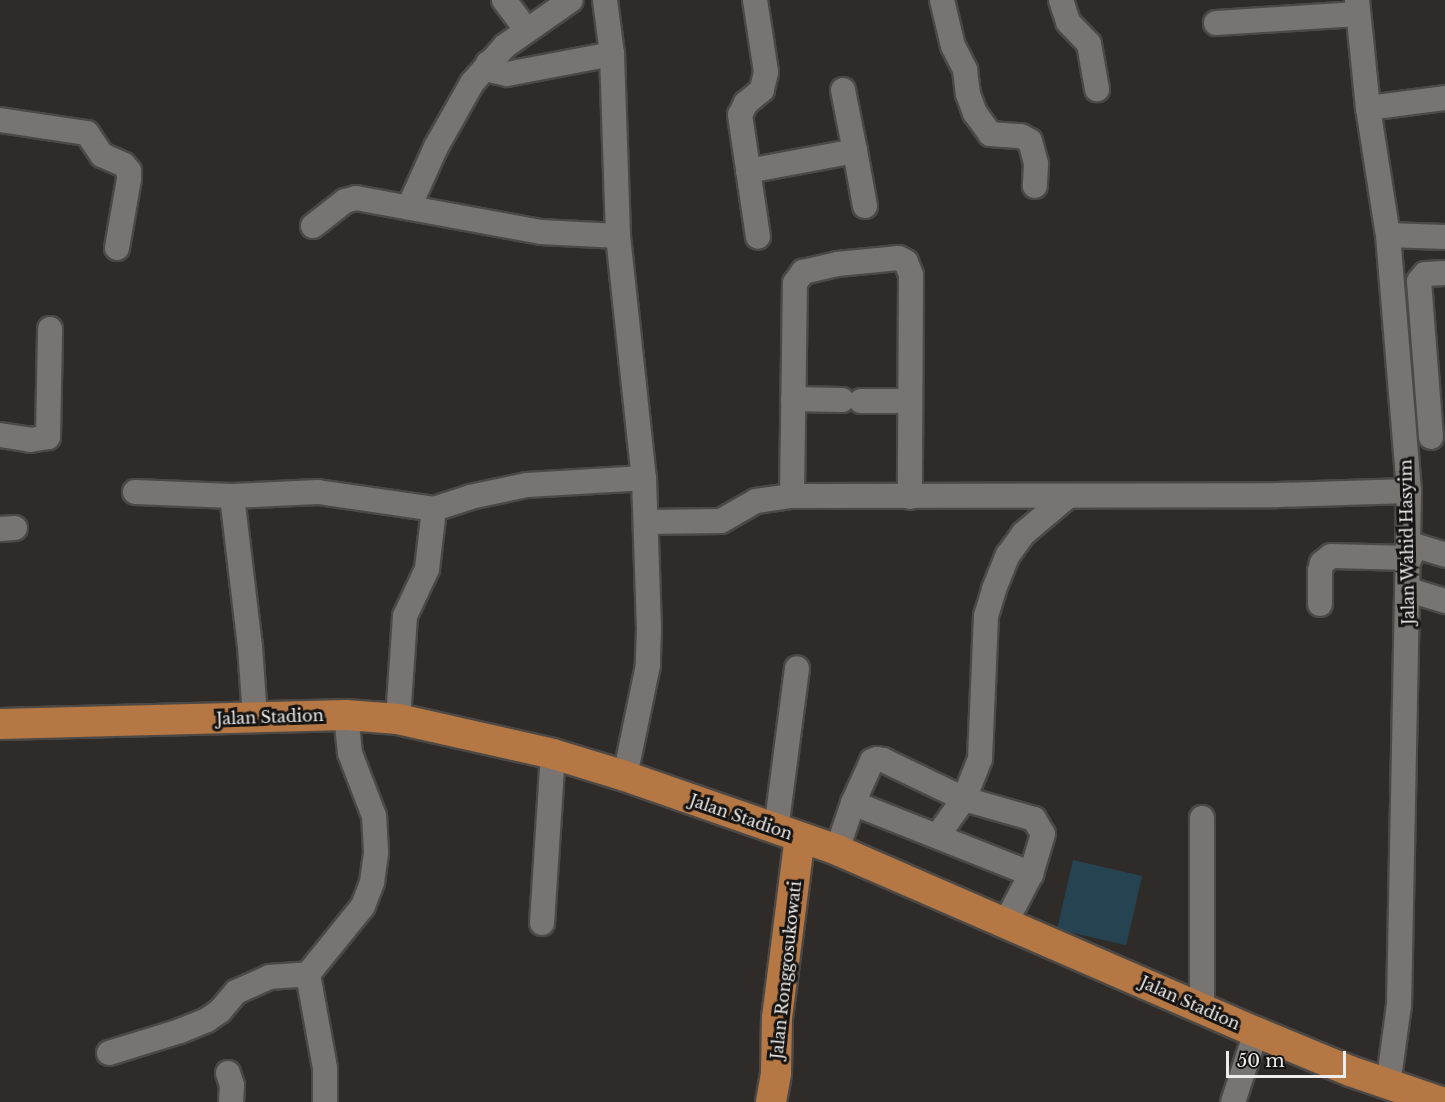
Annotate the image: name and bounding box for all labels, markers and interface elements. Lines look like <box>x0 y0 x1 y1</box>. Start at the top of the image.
street label: Jalan Wahid Hasyim <box>1396 459 1418 625</box>
street label: Jalan Stadion <box>216 706 324 728</box>
street label: Jalan Stadion <box>687 790 795 844</box>
street label: Jalan Ronggosukowati <box>767 880 805 1060</box>
street label: Jalan Stadion <box>1137 972 1243 1034</box>
scale bar <box>1229 1039 1349 1077</box>
text: 50 m <box>1237 1050 1285 1072</box>

